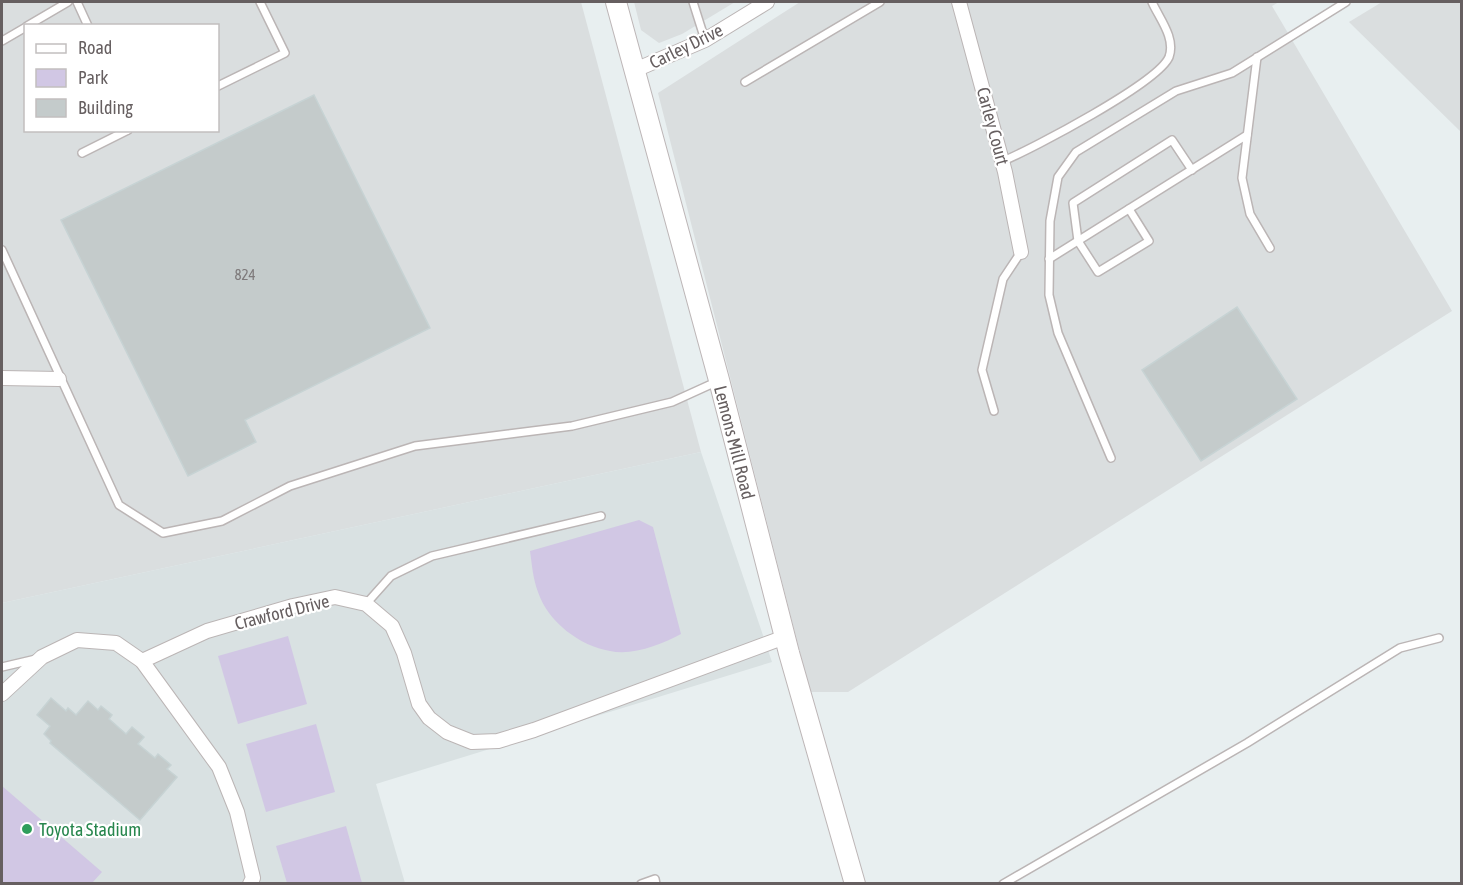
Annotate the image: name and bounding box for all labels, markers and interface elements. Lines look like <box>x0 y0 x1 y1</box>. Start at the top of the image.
street label: Carley Drive <box>646 19 726 73</box>
legend <box>24 24 219 132</box>
text: Road <box>78 37 112 58</box>
text: Park <box>78 67 108 88</box>
street label: Carley Court <box>973 85 1013 167</box>
text: Building <box>78 97 133 118</box>
house number: 824 <box>234 266 256 283</box>
street label: Lemons Mill Road <box>710 383 760 501</box>
street label: Crawford Drive <box>232 590 332 634</box>
place label: Toyota Stadium <box>39 819 141 840</box>
marker: Toyota Stadium <box>20 822 34 836</box>

